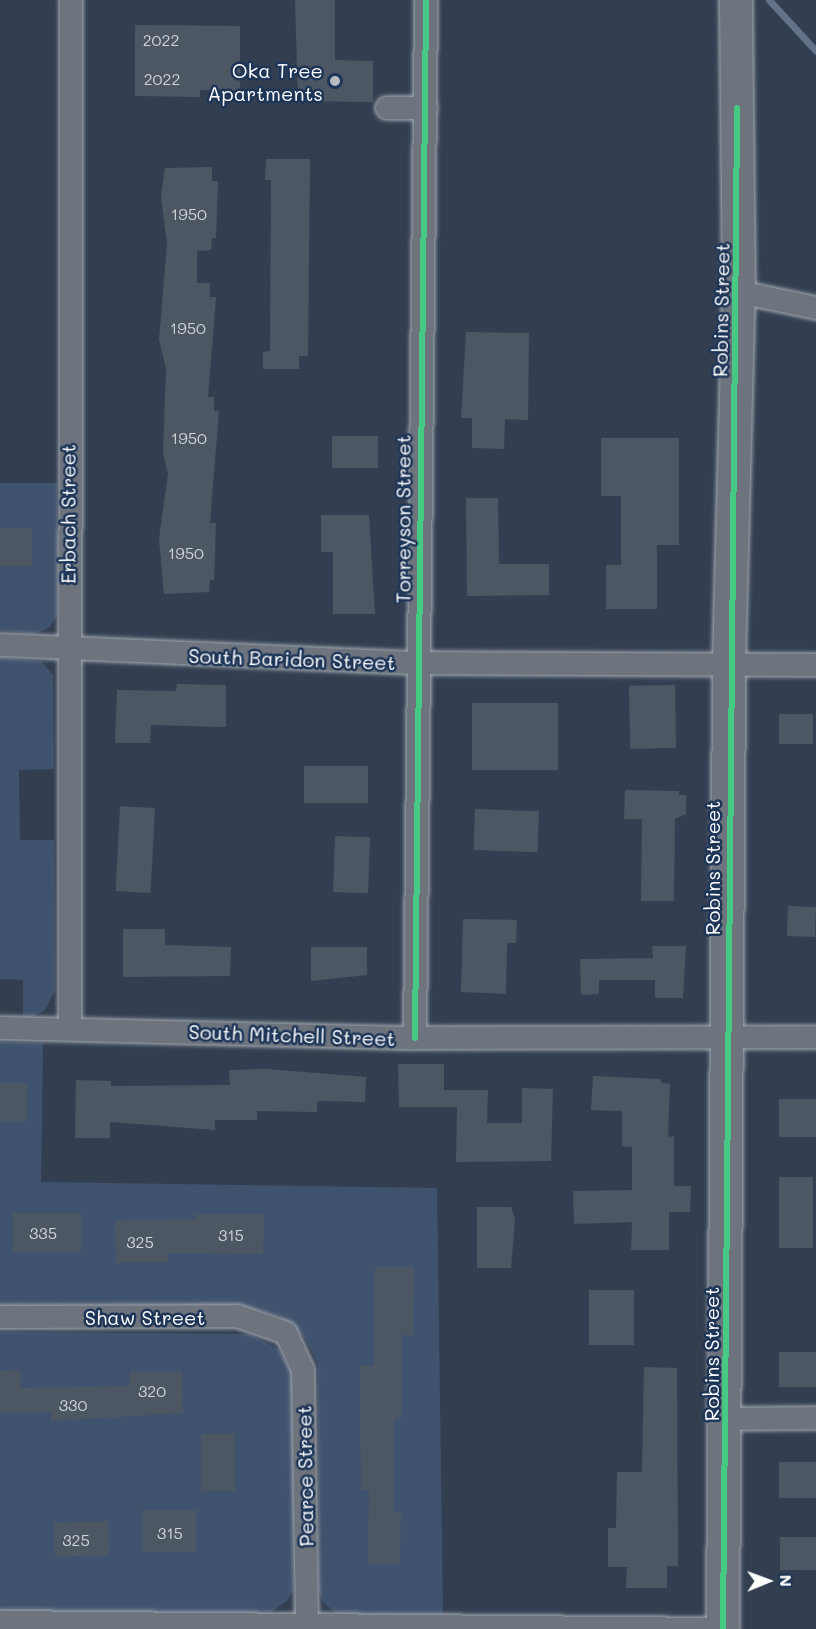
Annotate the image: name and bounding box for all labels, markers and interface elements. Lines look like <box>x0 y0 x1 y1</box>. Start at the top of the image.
house number: 2022 <box>143 30 179 50</box>
place label: Oka Tree Apartments <box>208 58 323 105</box>
house number: 2022 <box>144 69 180 89</box>
marker: Oka Tree Apartments <box>328 74 342 88</box>
house number: 1950 <box>171 204 207 224</box>
street label: Robins Street <box>708 243 734 377</box>
house number: 1950 <box>170 318 206 338</box>
house number: 1950 <box>171 428 207 448</box>
street label: Torreyson Street <box>391 435 415 603</box>
street label: Erbach Street <box>56 444 80 584</box>
house number: 1950 <box>168 543 204 563</box>
street label: South Baridon Street <box>188 643 396 675</box>
street label: Robins Street <box>700 801 724 935</box>
street label: South Mitchell Street <box>188 1019 396 1051</box>
house number: 335 <box>29 1223 57 1243</box>
house number: 315 <box>218 1225 244 1245</box>
house number: 325 <box>126 1232 154 1252</box>
street label: Robins Street <box>699 1287 723 1421</box>
street label: Shaw Street <box>85 1305 205 1329</box>
house number: 320 <box>138 1381 166 1401</box>
house number: 330 <box>59 1395 87 1415</box>
street label: Pearce Street <box>292 1405 318 1547</box>
house number: 315 <box>157 1523 183 1543</box>
house number: 325 <box>62 1530 90 1550</box>
north arrow <box>738 1551 798 1611</box>
text: N <box>776 1574 797 1587</box>

